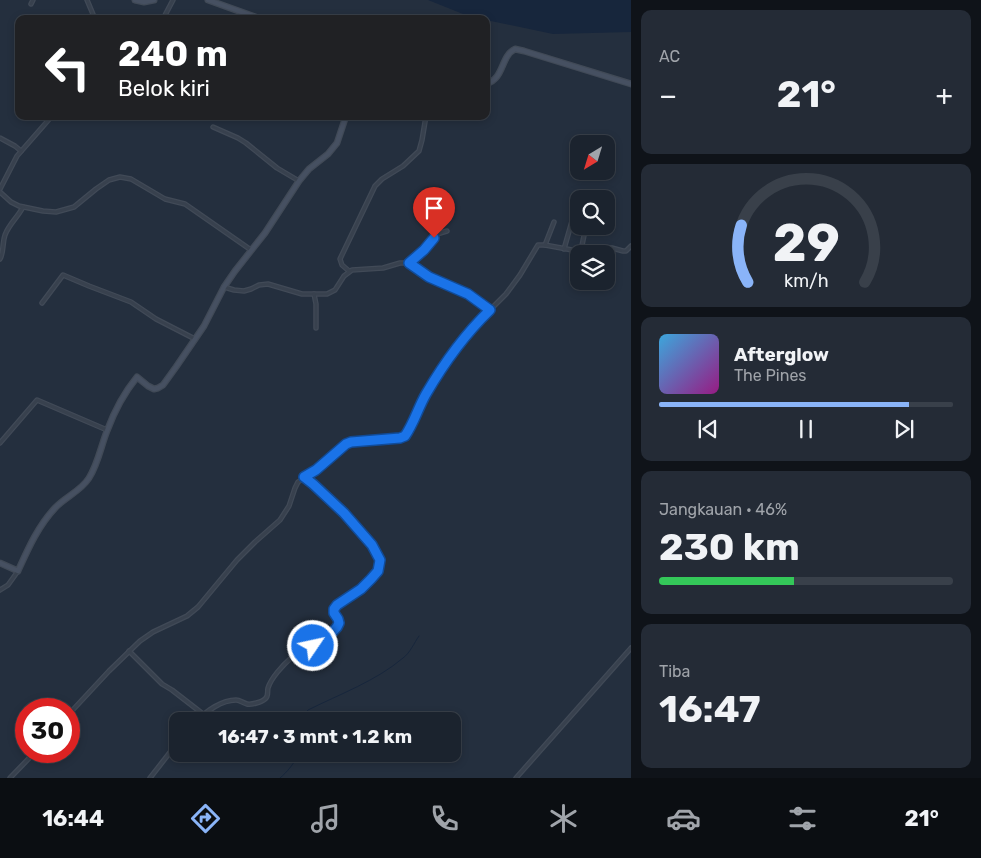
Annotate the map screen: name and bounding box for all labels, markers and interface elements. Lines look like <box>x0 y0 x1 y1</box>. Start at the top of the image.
text: 240 m <box>118 33 228 75</box>
icon: left <box>35 35 100 100</box>
text: AC <box>659 47 680 66</box>
text: 21° <box>777 71 836 117</box>
text: Belok kiri <box>118 75 210 102</box>
text: − <box>659 79 677 112</box>
text: + <box>936 79 953 112</box>
north arrow <box>570 135 615 180</box>
map controls <box>570 135 615 290</box>
pin <box>413 187 455 238</box>
button: search <box>570 190 615 235</box>
icon: arrive <box>420 194 448 222</box>
text: 29 <box>772 212 840 274</box>
button: layers <box>570 245 615 290</box>
text: km/h <box>784 270 828 291</box>
text: Afterglow <box>734 343 829 366</box>
text: The Pines <box>734 366 807 385</box>
icon: previous <box>694 415 722 443</box>
icon: pause <box>792 415 820 443</box>
icon: next <box>890 415 918 443</box>
text: Jangkauan · 46% <box>659 500 787 519</box>
text: 230 km <box>659 524 800 570</box>
position arrow <box>286 619 338 671</box>
text: Tiba <box>659 662 690 681</box>
text: 16:47 <box>659 686 761 732</box>
speed limit sign: 30 <box>15 698 80 763</box>
text: 16:47 · 3 mnt · 1.2 km <box>218 725 412 748</box>
icon: directions <box>188 801 223 836</box>
icon: music <box>308 801 343 836</box>
icon: phone <box>427 801 462 836</box>
icon: climate <box>546 801 581 836</box>
icon: car <box>666 801 701 836</box>
icon: filters <box>785 801 820 836</box>
text: 16:44 <box>42 805 104 832</box>
text: 21° <box>904 805 939 832</box>

